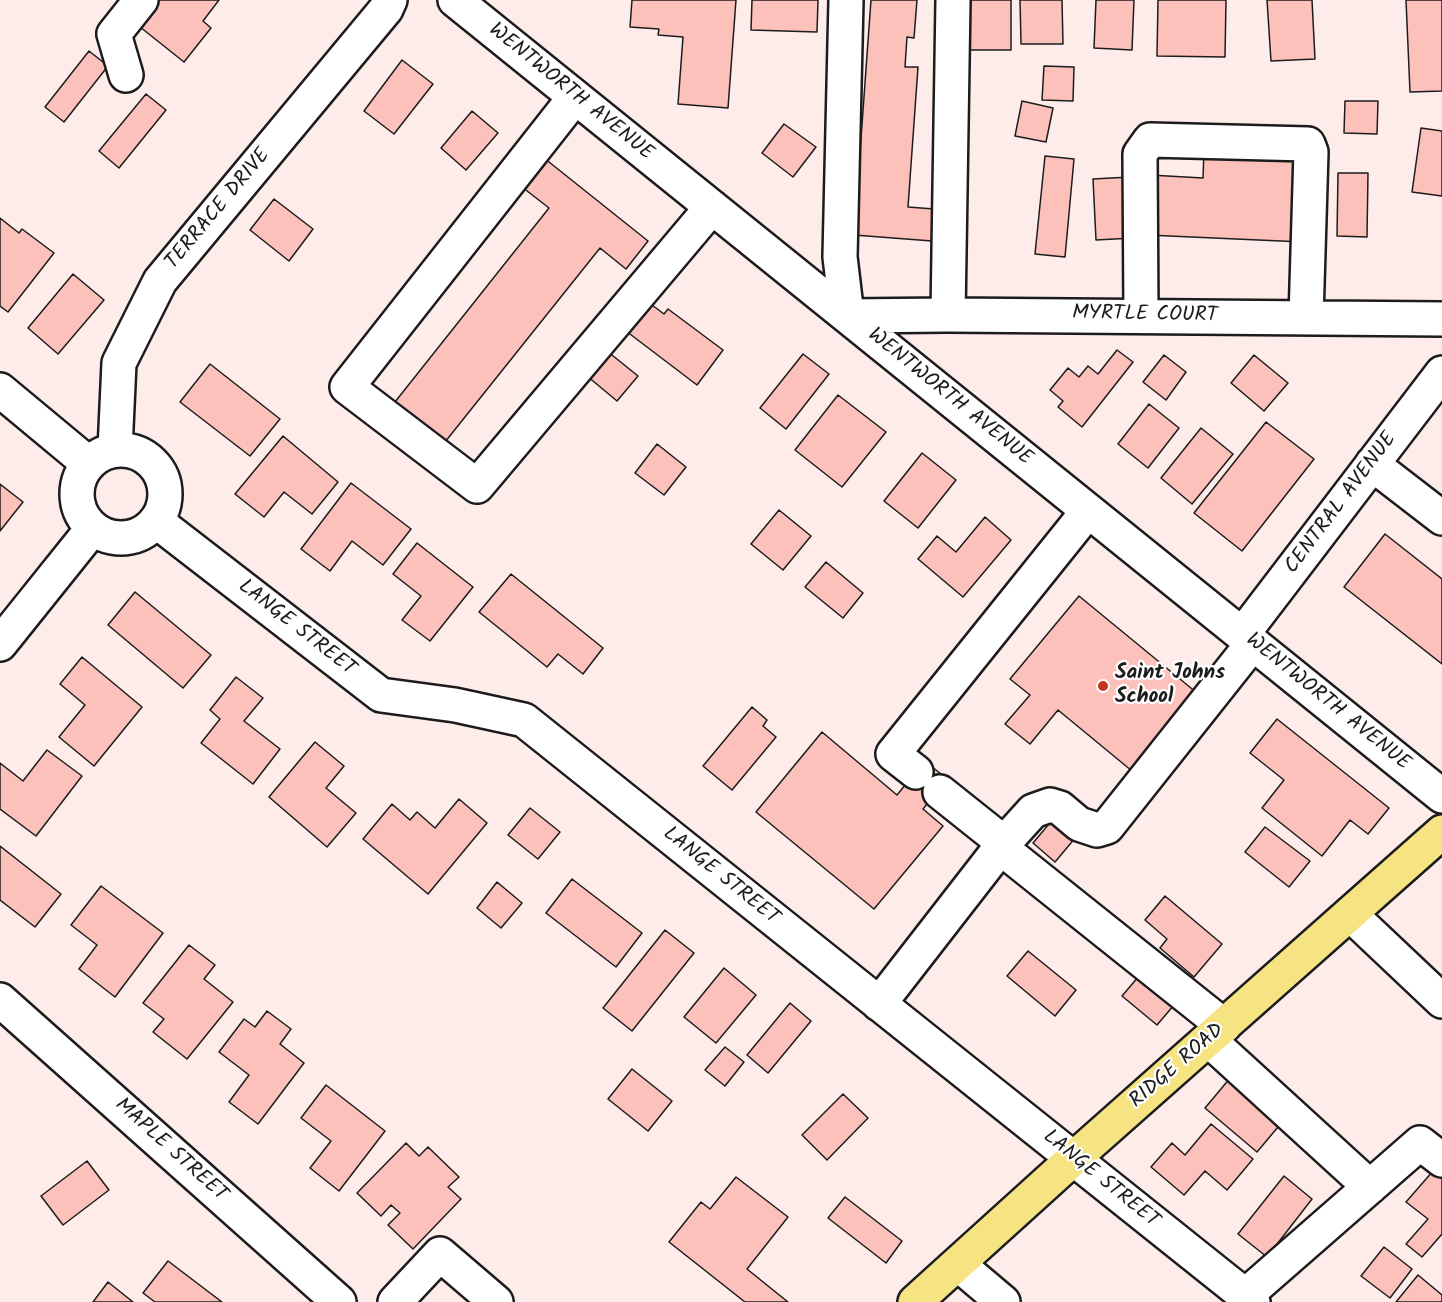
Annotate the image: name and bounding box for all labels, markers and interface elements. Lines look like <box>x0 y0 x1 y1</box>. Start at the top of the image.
street label: WENTWORTH AVENUE <box>483 19 657 167</box>
street label: TERRACE DRIVE <box>161 144 277 276</box>
street label: MYRTLE COURT <box>1072 302 1218 330</box>
street label: WENTWORTH AVENUE <box>862 324 1036 472</box>
street label: CENTRAL AVENUE <box>1281 428 1403 580</box>
street label: LANGE STREET <box>232 575 360 683</box>
street label: WENTWORTH AVENUE <box>1240 629 1414 777</box>
place label: Saint Johns School <box>1115 661 1225 711</box>
marker: Saint Johns School <box>1096 679 1110 693</box>
street label: LANGE STREET <box>657 822 783 932</box>
street label: RIDGE ROAD <box>1125 1019 1231 1115</box>
street label: MAPLE STREET <box>108 1094 232 1208</box>
street label: LANGE STREET <box>1037 1125 1163 1235</box>

